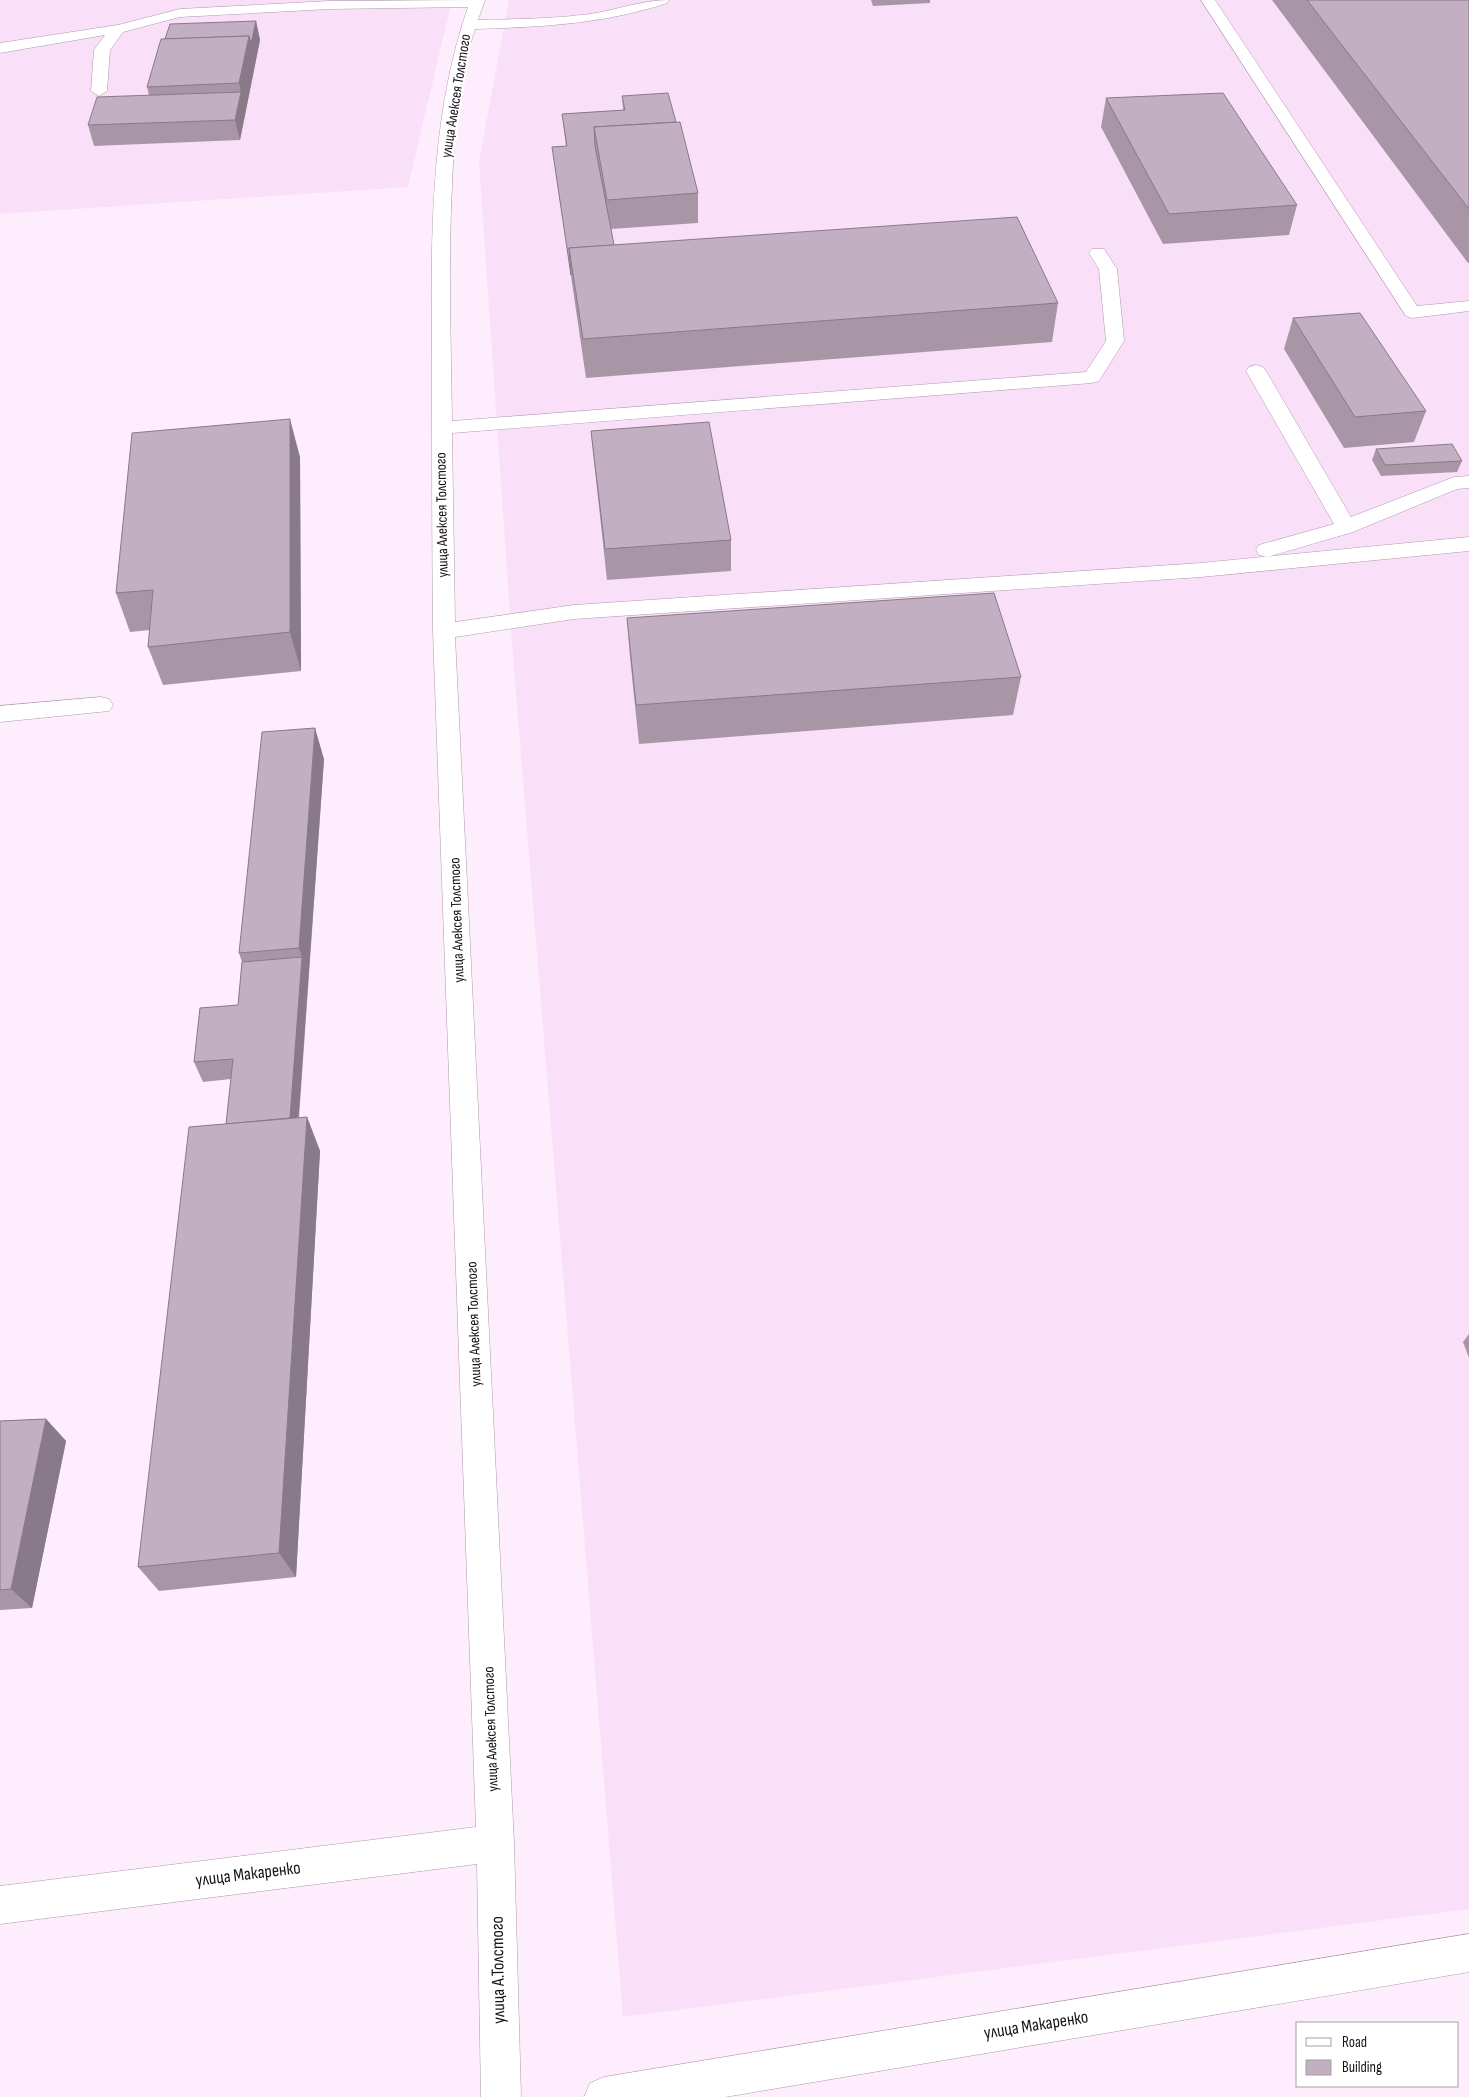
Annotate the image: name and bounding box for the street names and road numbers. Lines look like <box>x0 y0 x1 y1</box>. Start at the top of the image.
street label: улица Алексея Толстого <box>437 33 475 159</box>
street label: улица Алексея Толстого <box>431 452 453 578</box>
street label: улица Алексея Толстого <box>445 857 469 983</box>
street label: улица Алексея Толстого <box>462 1261 486 1387</box>
street label: улица Алексея Толстого <box>479 1666 503 1792</box>
street label: улица Макаренко <box>194 1857 302 1891</box>
street label: улица А.Толстого <box>487 1916 509 2024</box>
street label: улица Макаренко <box>982 2006 1090 2044</box>

